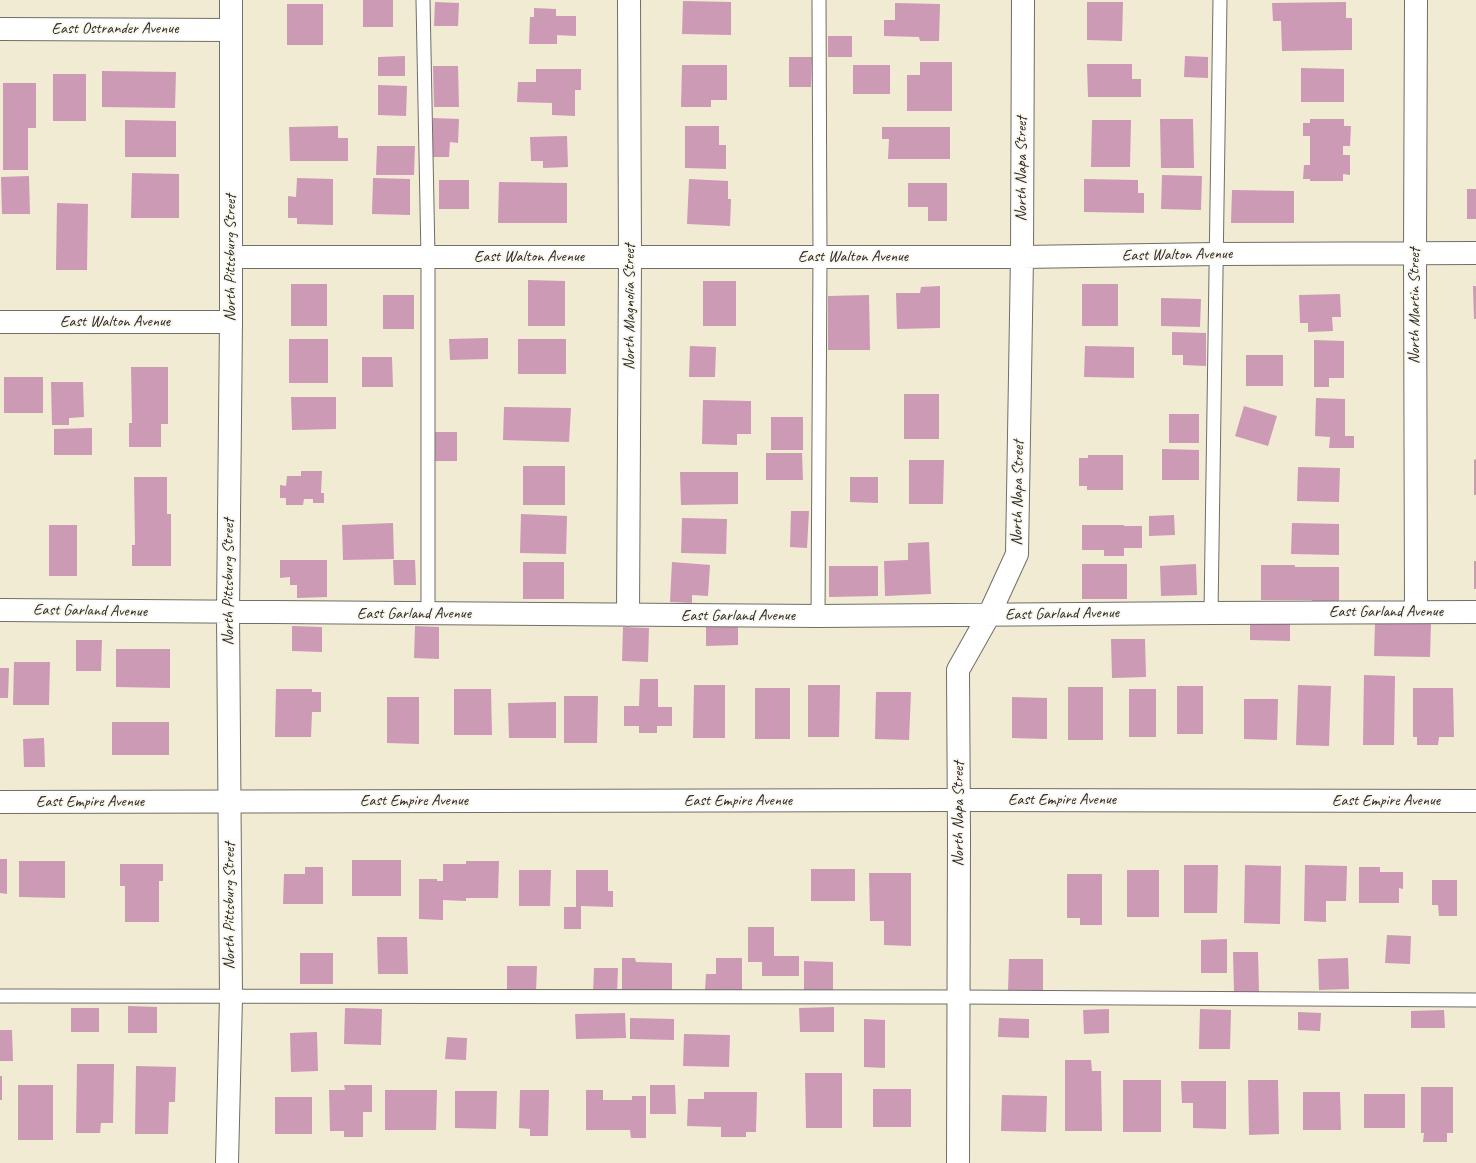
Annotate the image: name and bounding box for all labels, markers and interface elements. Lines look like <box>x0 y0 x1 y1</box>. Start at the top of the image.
street label: East Ostrander Avenue <box>52 19 178 39</box>
street label: North Napa Street <box>1012 116 1032 222</box>
street label: North Pittsburg Street <box>221 194 241 322</box>
street label: North Magnolia Street <box>620 244 640 370</box>
street label: East Walton Avenue <box>1122 244 1232 266</box>
street label: East Walton Avenue <box>474 247 584 267</box>
street label: East Walton Avenue <box>798 247 908 267</box>
street label: North Martin Street <box>1405 248 1425 364</box>
street label: East Walton Avenue <box>60 312 170 332</box>
street label: North Napa Street <box>1007 440 1029 546</box>
street label: North Pittsburg Street <box>219 518 239 646</box>
street label: East Garland Avenue <box>33 600 147 622</box>
street label: East Garland Avenue <box>1329 602 1443 622</box>
street label: East Garland Avenue <box>1005 603 1119 625</box>
street label: East Garland Avenue <box>357 604 471 624</box>
street label: East Garland Avenue <box>681 606 795 626</box>
street label: North Napa Street <box>949 761 969 867</box>
street label: East Empire Avenue <box>1008 790 1116 810</box>
street label: East Empire Avenue <box>360 791 468 811</box>
street label: East Empire Avenue <box>684 791 792 811</box>
street label: East Empire Avenue <box>1332 791 1440 811</box>
street label: East Empire Avenue <box>36 792 144 812</box>
street label: North Pittsburg Street <box>220 842 240 970</box>

